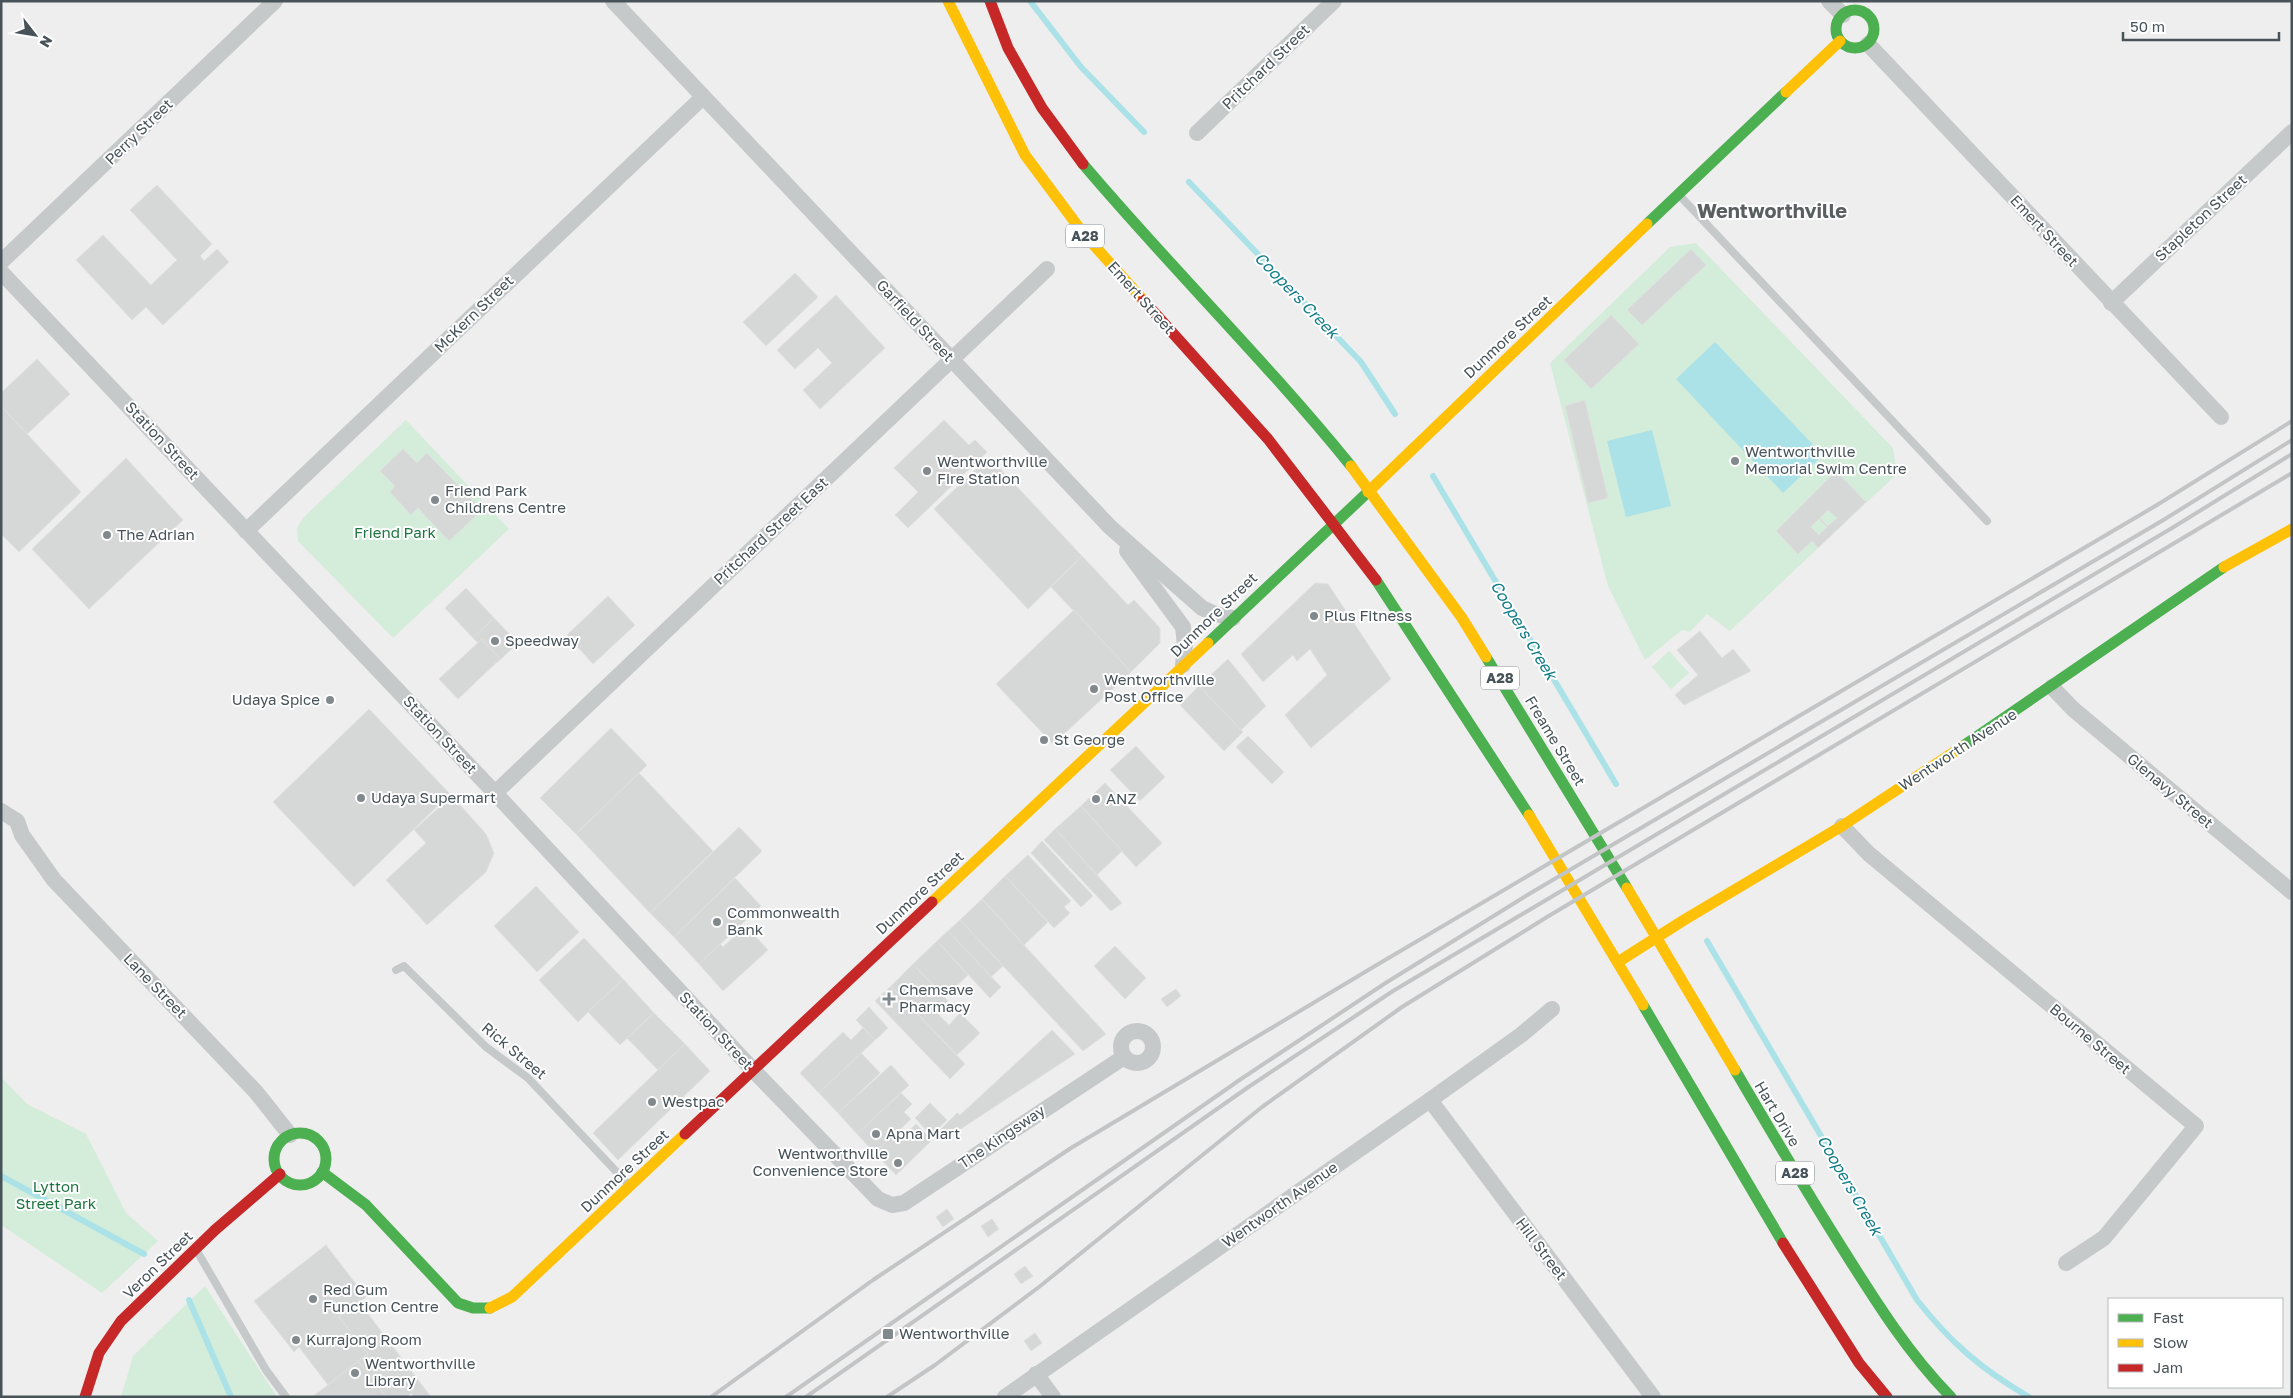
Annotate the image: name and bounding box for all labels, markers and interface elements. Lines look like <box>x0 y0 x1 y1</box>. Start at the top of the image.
north arrow <box>10 10 60 60</box>
scale bar <box>2123 10 2279 42</box>
text: 50 m <box>2130 17 2165 35</box>
street label: Pritchard Street <box>1218 20 1313 113</box>
text: N <box>37 33 57 51</box>
street label: Perry Street <box>101 95 176 168</box>
street label: Stapleton Street <box>2151 170 2250 264</box>
street label: Emert Street <box>2007 191 2082 270</box>
district label: Wentworthville <box>1697 198 1847 222</box>
road number: A28 <box>1066 225 1104 248</box>
water label: Coopers Creek <box>1251 248 1345 344</box>
street label: Emert Street <box>1104 257 1179 337</box>
street label: McKern Street <box>430 271 517 356</box>
street label: Garfield Street <box>873 276 958 365</box>
street label: Dunmore Street <box>1460 291 1555 382</box>
street label: Station Street <box>122 398 203 483</box>
place label: Wentworthville Memorial Swim Centre <box>1745 442 1907 477</box>
place label: Wentworthville Fire Station <box>937 452 1048 487</box>
marker: Wentworthville Memorial Swim Centre <box>1729 455 1741 467</box>
marker: Wentworthville Fire Station <box>921 465 933 477</box>
street label: Pritchard Street East <box>709 473 831 588</box>
place label: Friend Park Childrens Centre <box>445 481 566 516</box>
marker: Friend Park Childrens Centre <box>429 494 441 506</box>
park label: Friend Park <box>354 523 437 541</box>
place label: The Adrian <box>117 525 195 543</box>
marker: The Adrian <box>101 529 113 541</box>
street label: Dunmore Street <box>1166 568 1260 660</box>
water label: Coopers Creek <box>1486 577 1563 685</box>
place label: Plus Fitness <box>1324 606 1412 624</box>
marker: Plus Fitness <box>1308 610 1320 622</box>
place label: Speedway <box>505 631 579 649</box>
marker: Speedway <box>489 635 501 647</box>
road number: A28 <box>1481 666 1519 690</box>
place label: Wentworthville Post Office <box>1104 670 1215 705</box>
marker: Wentworthville Post Office <box>1088 683 1100 695</box>
place label: Udaya Spice <box>232 690 320 708</box>
street label: Station Street <box>400 692 481 777</box>
street label: Freame Street <box>1522 692 1590 789</box>
marker: Udaya Spice <box>324 694 336 706</box>
street label: Wentworth Avenue <box>1895 704 2020 794</box>
place label: St George <box>1054 730 1125 748</box>
marker: St George <box>1038 734 1050 746</box>
street label: Glenavy Street <box>2124 749 2217 831</box>
place label: Udaya Supermart <box>371 788 496 806</box>
place label: ANZ <box>1106 789 1136 807</box>
marker: Udaya Supermart <box>355 792 367 804</box>
marker: ANZ <box>1090 793 1102 805</box>
street label: Dunmore Street <box>872 847 967 938</box>
place label: Commonwealth Bank <box>727 903 840 938</box>
marker: Commonwealth Bank <box>711 916 723 928</box>
street label: Lane Street <box>120 949 191 1022</box>
place label: Chemsave Pharmacy <box>899 980 974 1015</box>
street label: Station Street <box>676 988 757 1073</box>
marker: Chemsave Pharmacy <box>883 993 895 1005</box>
street label: Bourne Street <box>2047 999 2135 1077</box>
street label: Rick Street <box>479 1018 551 1083</box>
street label: Hart Drive <box>1751 1078 1805 1150</box>
place label: Westpac <box>662 1092 724 1110</box>
marker: Westpac <box>646 1096 658 1108</box>
street label: The Kingsway <box>955 1100 1048 1172</box>
place label: Apna Mart <box>886 1124 960 1142</box>
street label: Dunmore Street <box>577 1125 672 1216</box>
marker: Apna Mart <box>870 1128 882 1140</box>
water label: Coopers Creek <box>1813 1131 1888 1240</box>
place label: Wentworthville Convenience Store <box>753 1144 888 1179</box>
marker: Wentworthville Convenience Store <box>892 1157 904 1169</box>
street label: Wentworth Avenue <box>1218 1157 1341 1251</box>
road number: A28 <box>1776 1162 1814 1184</box>
park label: Lytton Street Park <box>16 1177 97 1212</box>
street label: Hill Street <box>1513 1214 1571 1283</box>
street label: Veron Street <box>119 1227 196 1302</box>
place label: Red Gum Function Centre <box>323 1280 439 1315</box>
marker: Red Gum Function Centre <box>307 1293 319 1305</box>
legend <box>2108 1298 2283 1388</box>
text: Fast <box>2153 1308 2184 1326</box>
place label: Wentworthville <box>899 1324 1010 1342</box>
marker: Wentworthville <box>881 1327 895 1341</box>
place label: Kurrajong Room <box>306 1330 422 1348</box>
text: Slow <box>2153 1333 2188 1351</box>
marker: Kurrajong Room <box>290 1334 302 1346</box>
place label: Wentworthville Library <box>365 1354 476 1389</box>
text: Jam <box>2153 1358 2183 1376</box>
marker: Wentworthville Library <box>349 1367 361 1379</box>

